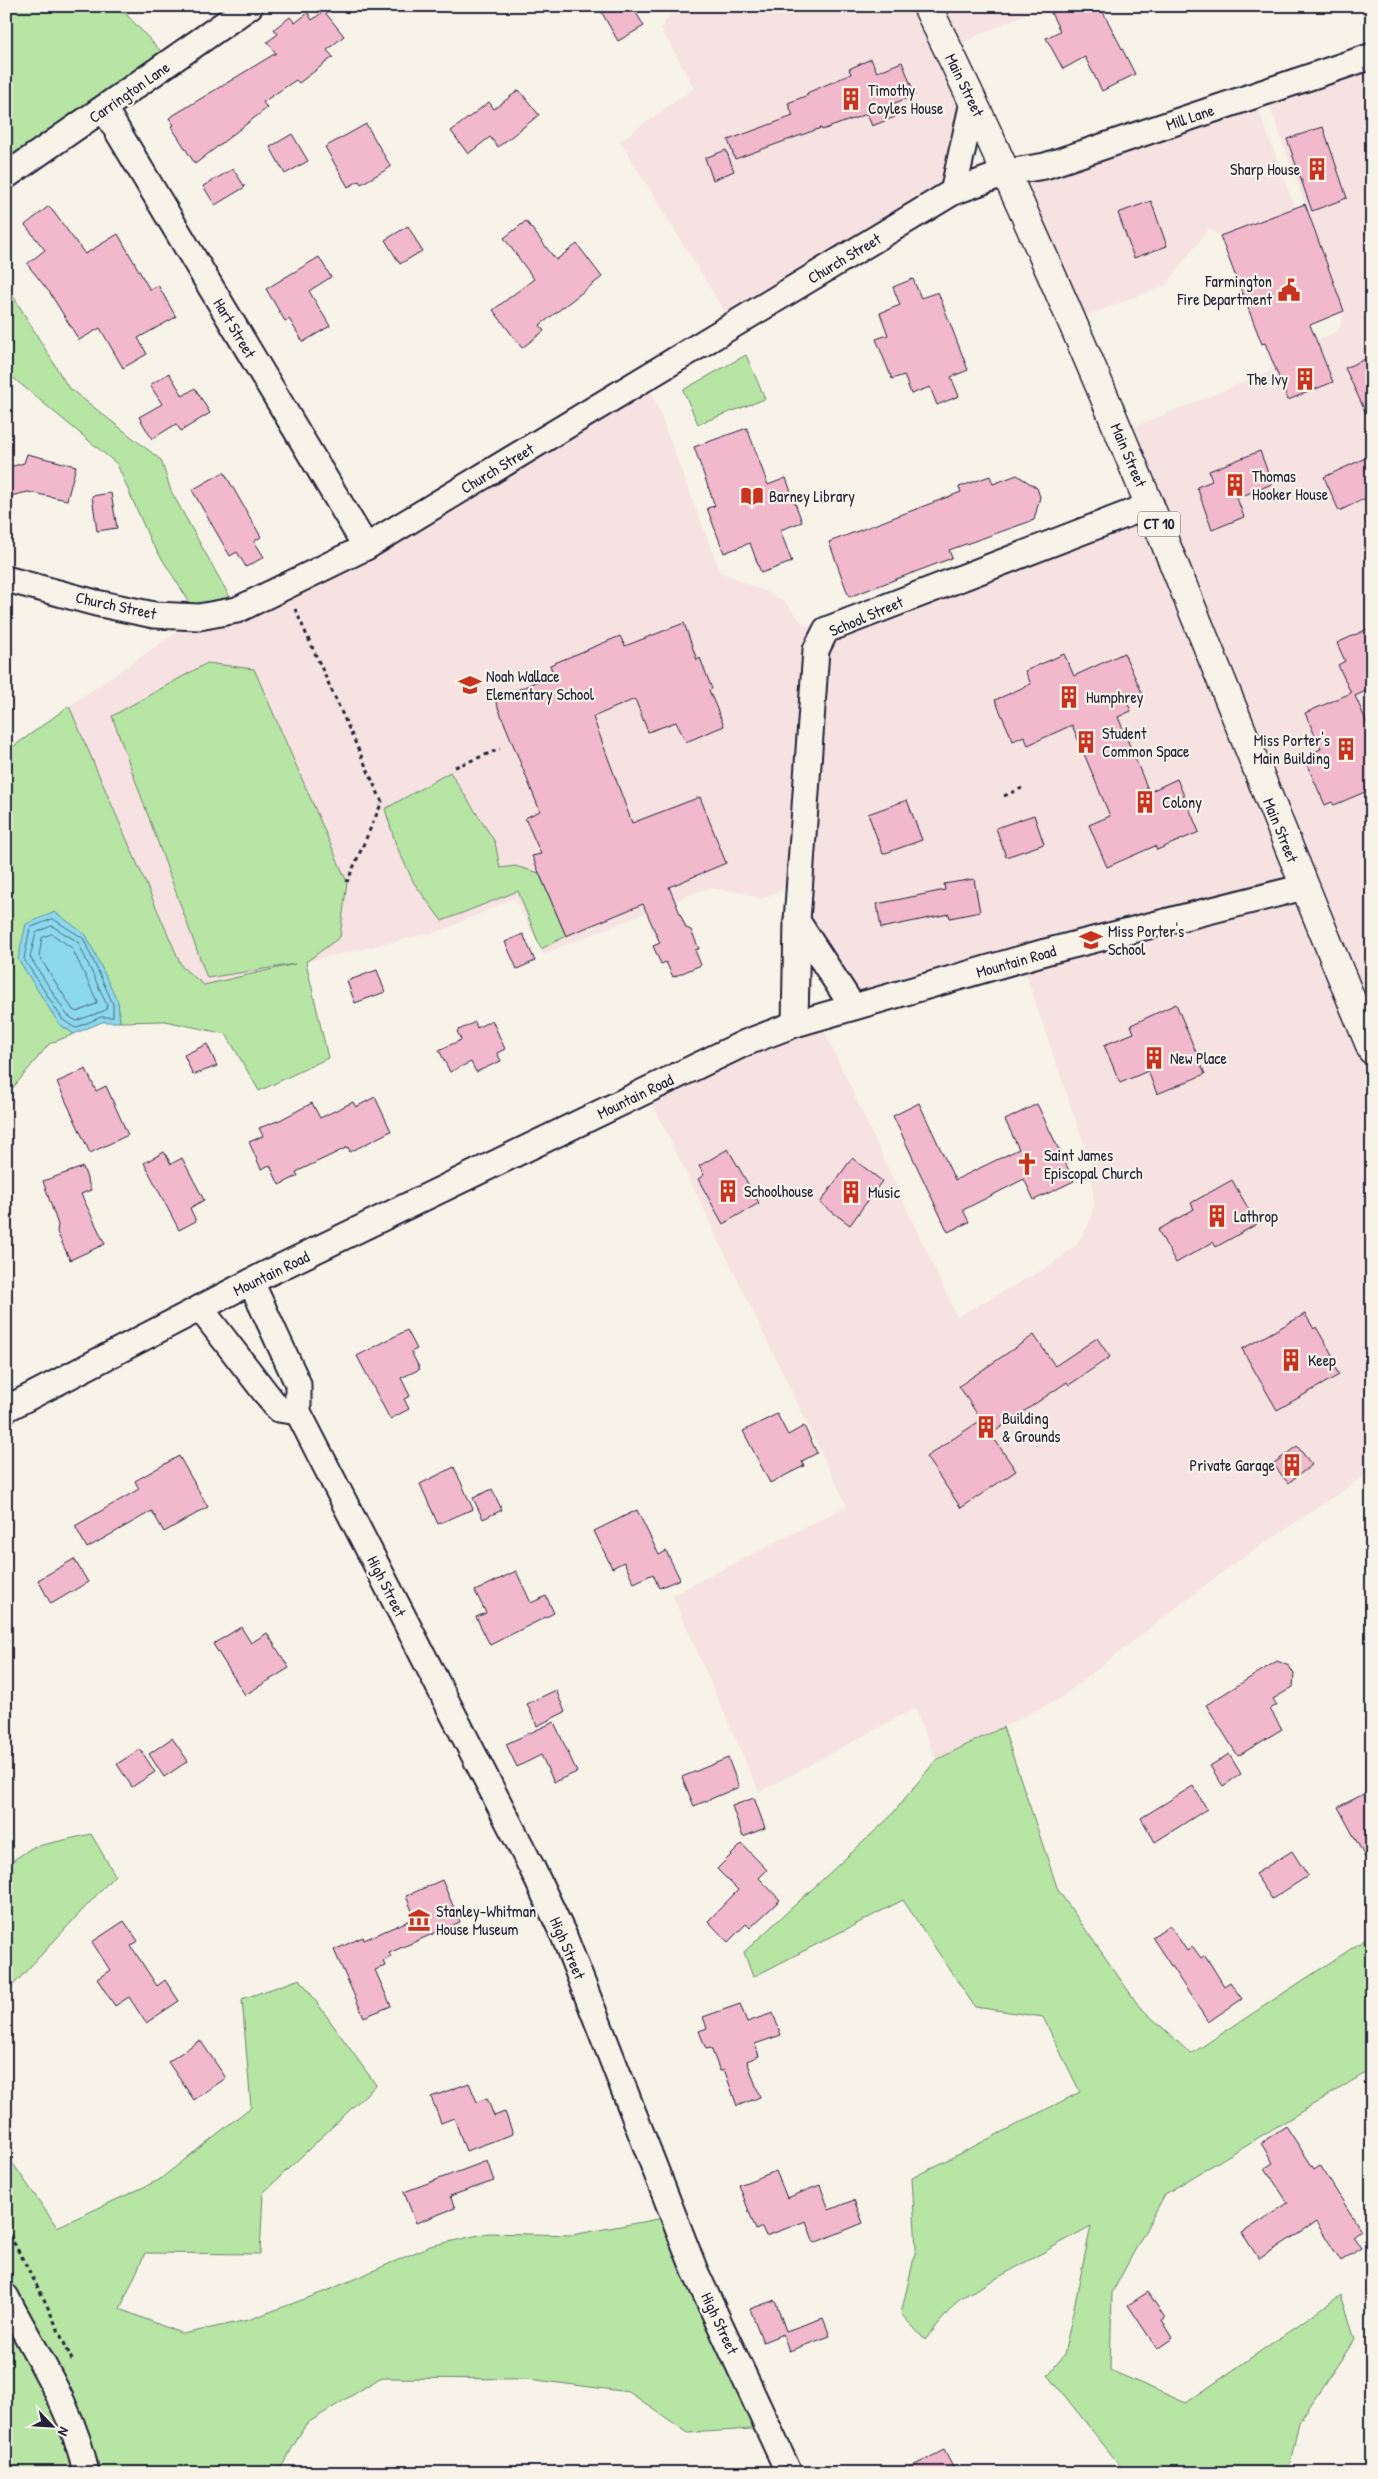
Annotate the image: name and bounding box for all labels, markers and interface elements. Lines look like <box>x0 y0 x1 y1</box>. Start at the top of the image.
street label: Main Street <box>940 50 990 121</box>
street label: Carrington Lane <box>84 56 174 128</box>
place label: Timothy Coyles House <box>868 79 944 119</box>
building icon: Timothy Coyles House <box>838 86 864 112</box>
street label: Mill Lane <box>1163 98 1218 135</box>
building icon: Sharp House <box>1304 156 1330 182</box>
place label: Sharp House <box>1230 158 1301 180</box>
street label: Church Street <box>803 227 885 289</box>
place label: Farmington Fire Department <box>1176 270 1272 310</box>
public building icon: Farmington Fire Department <box>1276 277 1302 303</box>
street label: Hart Street <box>208 294 262 363</box>
building icon: The Ivy <box>1292 366 1318 392</box>
place label: The Ivy <box>1247 368 1288 390</box>
street label: Main Street <box>1106 420 1153 491</box>
street label: Church Street <box>456 437 538 499</box>
place label: Thomas Hooker House <box>1252 465 1329 505</box>
building icon: Thomas Hooker House <box>1222 472 1248 498</box>
library icon: Barney Library <box>739 483 765 509</box>
place label: Barney Library <box>769 485 855 507</box>
road number: CT 10 <box>1138 512 1180 536</box>
street label: Church Street <box>74 586 159 624</box>
street label: School Street <box>826 590 907 641</box>
place label: Noah Wallace Elementary School <box>486 665 595 705</box>
school or university icon: Noah Wallace Elementary School <box>457 672 483 698</box>
building icon: Humphrey <box>1056 684 1082 710</box>
place label: Humphrey <box>1086 686 1144 708</box>
place label: Student Common Space <box>1102 722 1190 762</box>
building icon: Student Common Space <box>1073 729 1099 755</box>
place label: Miss Porter's Main Building <box>1253 729 1330 769</box>
building icon: Miss Porter's Main Building <box>1333 736 1359 762</box>
building icon: Colony <box>1132 789 1158 815</box>
place label: Colony <box>1162 791 1202 813</box>
street label: Main Street <box>1258 795 1304 866</box>
place label: Miss Porter's School <box>1108 920 1184 960</box>
school or university icon: Miss Porter's School <box>1078 927 1104 953</box>
street label: Mountain Road <box>974 939 1058 983</box>
building icon: New Place <box>1141 1045 1167 1071</box>
place label: New Place <box>1170 1047 1227 1069</box>
street label: Mountain Road <box>593 1068 677 1124</box>
place label: Saint James Episcopal Church <box>1044 1144 1143 1184</box>
church icon: Saint James Episcopal Church <box>1014 1151 1040 1177</box>
building icon: Schoolhouse <box>715 1178 741 1204</box>
building icon: Music <box>838 1179 864 1205</box>
place label: Schoolhouse <box>744 1180 814 1202</box>
place label: Music <box>868 1181 901 1203</box>
building icon: Lathrop <box>1204 1203 1230 1229</box>
place label: Lathrop <box>1234 1205 1278 1227</box>
street label: Mountain Road <box>229 1245 313 1301</box>
building icon: Keep <box>1278 1347 1304 1373</box>
place label: Keep <box>1308 1349 1336 1371</box>
place label: Building & Grounds <box>1002 1407 1060 1447</box>
building icon: Building & Grounds <box>973 1414 999 1440</box>
building icon: Private Garage <box>1279 1452 1305 1478</box>
place label: Private Garage <box>1189 1454 1276 1476</box>
street label: High Street <box>362 1552 412 1621</box>
place label: Stanley-Whitman House Museum <box>436 1900 536 1940</box>
museum icon: Stanley-Whitman House Museum <box>406 1907 432 1933</box>
street label: High Street <box>545 1913 591 1983</box>
street label: High Street <box>696 2289 744 2358</box>
north arrow <box>28 2402 78 2452</box>
text: N <box>54 2424 74 2440</box>

